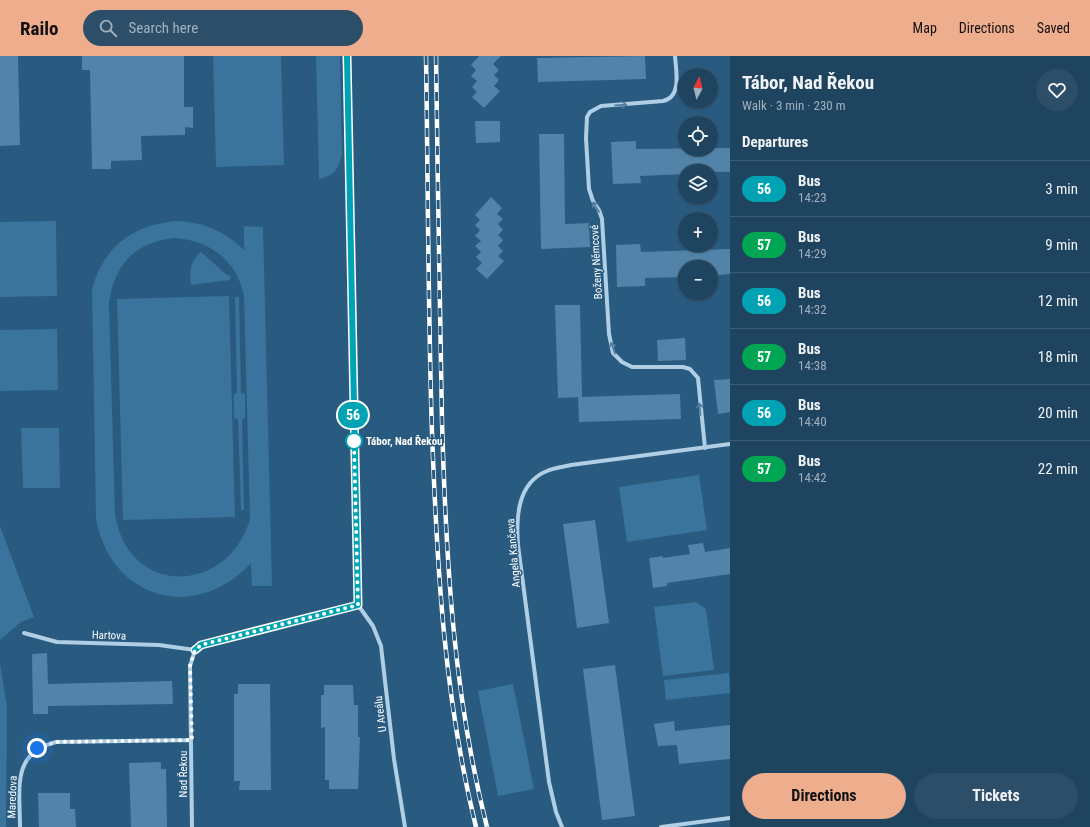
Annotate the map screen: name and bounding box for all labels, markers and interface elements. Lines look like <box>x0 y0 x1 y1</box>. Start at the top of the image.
search box <box>83 10 363 46</box>
text: Railo <box>20 17 59 40</box>
icon: search <box>97 17 119 39</box>
text: Search here <box>129 19 198 37</box>
text: Map <box>913 20 937 36</box>
text: Directions <box>959 20 1015 36</box>
text: Saved <box>1037 20 1070 36</box>
north arrow <box>678 68 718 108</box>
map controls <box>678 68 718 300</box>
button: heart <box>1036 69 1078 111</box>
text: Tábor, Nad Řekou <box>742 71 874 94</box>
text: Walk · 3 min · 230 m <box>742 98 846 113</box>
one-way arrow <box>614 101 627 108</box>
button: locate <box>678 116 718 156</box>
text: Departures <box>742 133 808 151</box>
button: layers <box>678 164 718 204</box>
text: Bus <box>798 172 821 190</box>
text: 3 min <box>1045 180 1078 198</box>
text: 56 <box>757 181 771 197</box>
text: 14:23 <box>798 190 827 205</box>
one-way arrow <box>592 201 600 212</box>
button: + <box>678 212 718 252</box>
street label: Boženy Němcové <box>588 225 605 299</box>
text: Bus <box>798 228 821 246</box>
text: 9 min <box>1045 236 1078 254</box>
text: 57 <box>757 237 771 253</box>
text: 14:29 <box>798 246 827 261</box>
button: − <box>678 260 718 300</box>
text: Bus <box>798 284 821 302</box>
text: 12 min <box>1038 292 1078 310</box>
text: 56 <box>757 293 771 309</box>
text: 14:32 <box>798 302 827 317</box>
text: Bus <box>798 340 821 358</box>
one-way arrow <box>608 343 616 355</box>
text: 18 min <box>1038 348 1078 366</box>
text: 57 <box>757 349 771 365</box>
text: 14:38 <box>798 358 827 373</box>
text: Bus <box>798 396 821 414</box>
line badge: 56 <box>335 402 371 428</box>
one-way arrow <box>697 403 704 416</box>
text: 20 min <box>1038 404 1078 422</box>
text: 56 <box>757 405 771 421</box>
text: 56 <box>346 407 360 423</box>
text: 14:40 <box>798 414 827 429</box>
marker: Tábor, Nad Řekou <box>345 432 363 450</box>
place label: Tábor, Nad Řekou <box>366 435 443 448</box>
text: Bus <box>798 452 821 470</box>
text: 22 min <box>1038 460 1078 478</box>
text: 57 <box>757 461 771 477</box>
text: 14:42 <box>798 470 827 485</box>
street label: Angela Kančeva <box>504 518 523 588</box>
street label: Hartova <box>92 628 126 643</box>
street label: U Areálu <box>372 695 389 733</box>
your location <box>27 738 47 758</box>
street label: Nad Řekou <box>177 751 190 797</box>
button: Directions <box>742 773 906 819</box>
button: Tickets <box>914 773 1078 819</box>
street label: Maredova <box>5 775 20 819</box>

